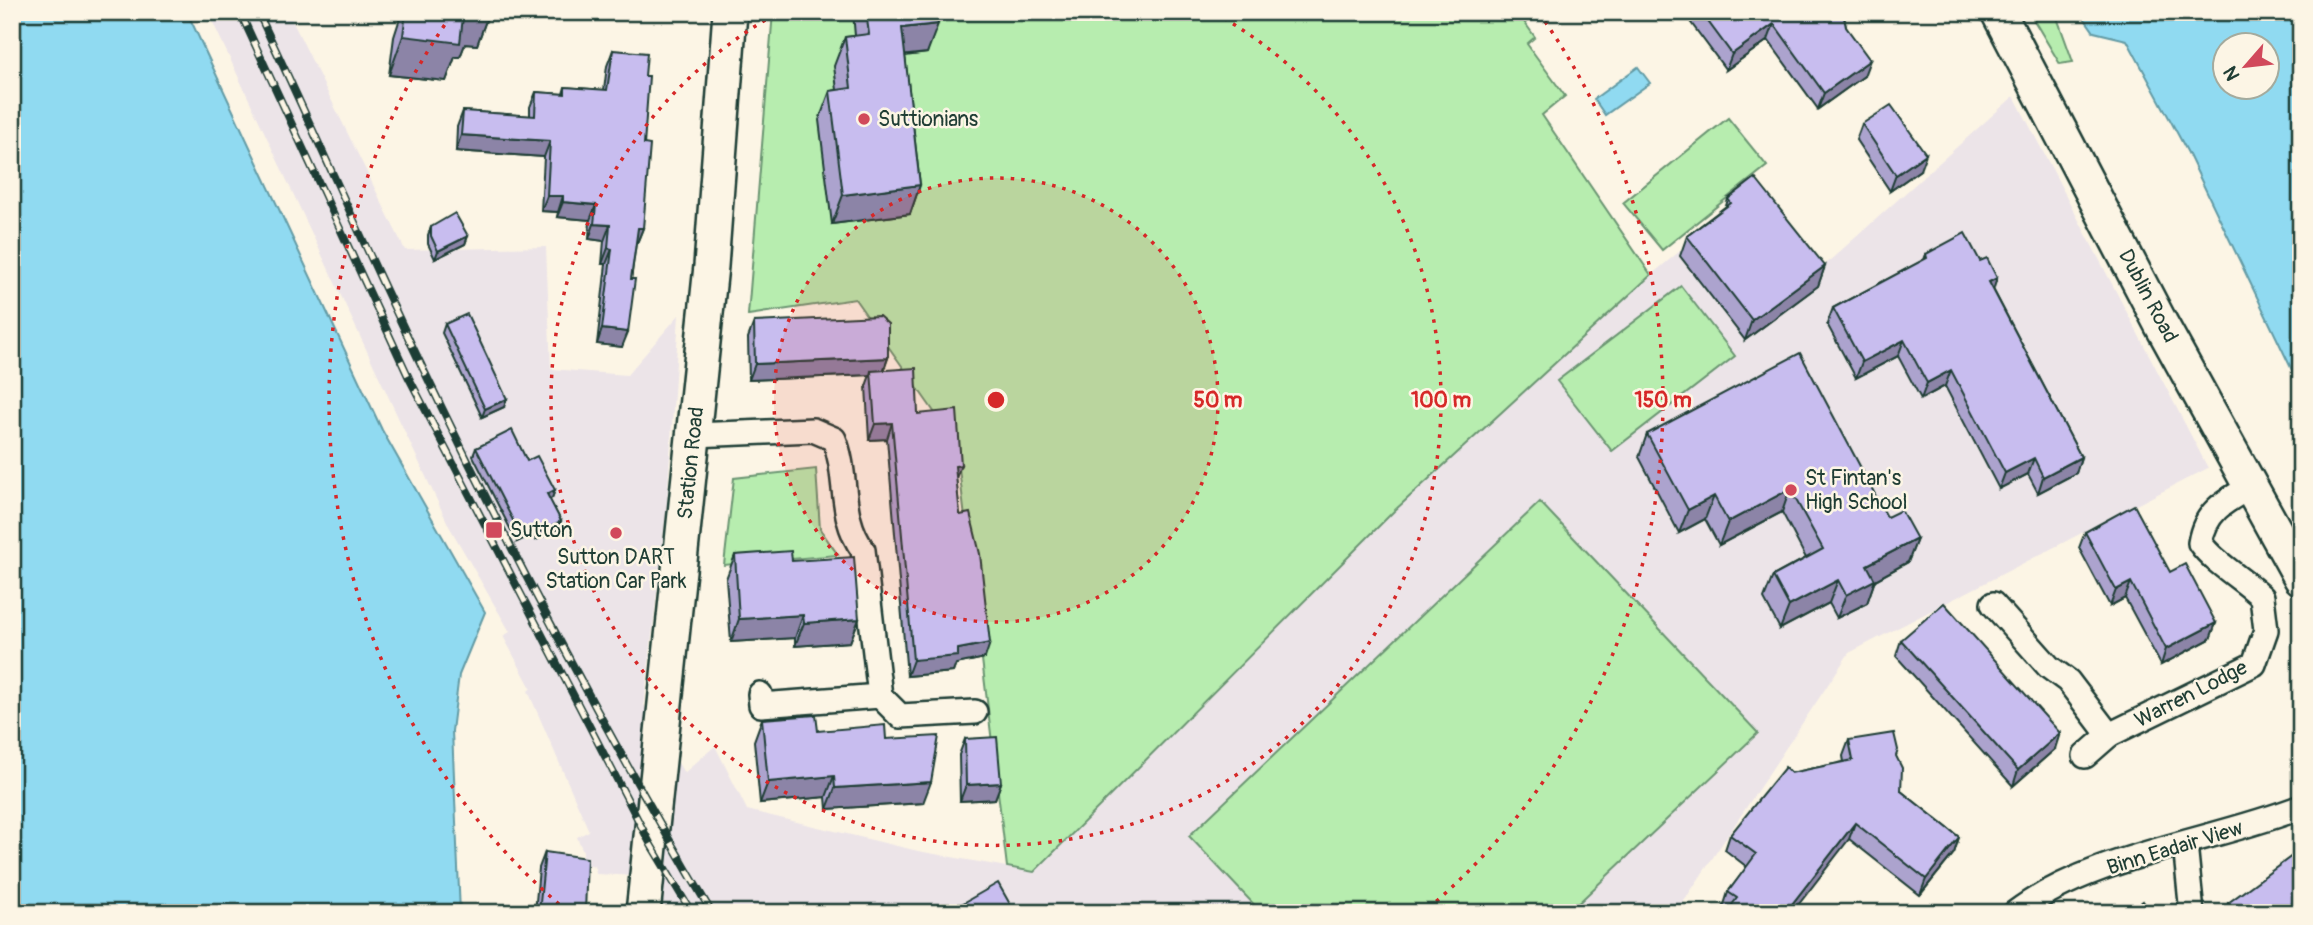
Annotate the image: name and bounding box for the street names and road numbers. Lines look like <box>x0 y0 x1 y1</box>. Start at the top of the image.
street label: Dublin Road <box>2112 245 2184 347</box>
street label: Station Road <box>672 405 710 521</box>
street label: Warren Lodge <box>2130 654 2252 734</box>
street label: Binn Eadair View <box>2104 814 2246 882</box>

